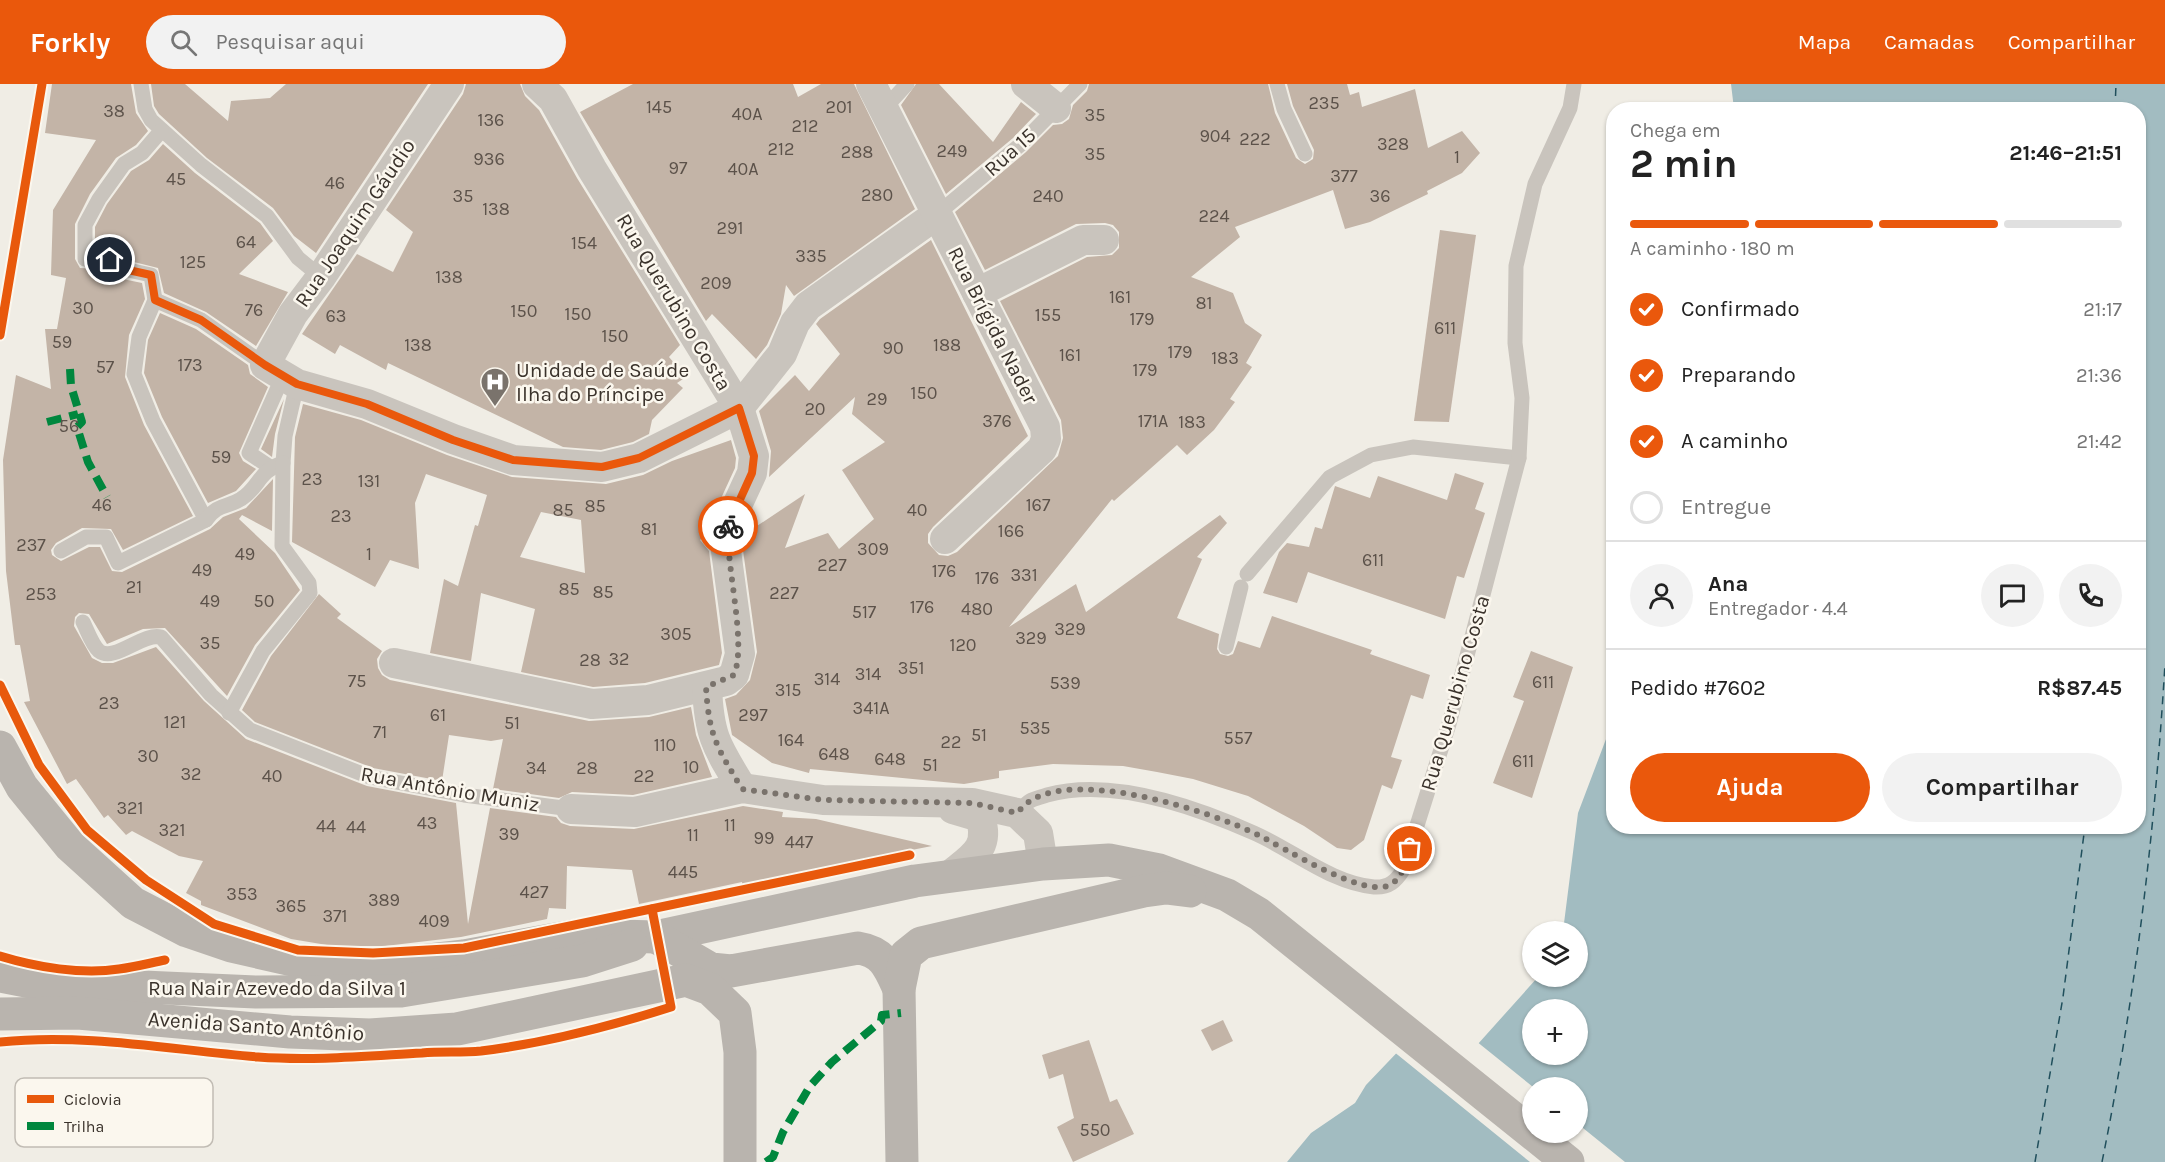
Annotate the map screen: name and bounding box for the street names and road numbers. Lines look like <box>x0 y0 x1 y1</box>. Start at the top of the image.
street label: Rua 15 <box>979 123 1041 181</box>
street label: Rua Joaquim Gáudio <box>290 134 420 312</box>
street label: Rua Querubino Costa <box>612 209 736 395</box>
street label: Rua Brígida Nader <box>943 243 1043 408</box>
street label: Rua Querubino Costa <box>1416 592 1494 794</box>
street label: Rua Antônio Muniz <box>359 761 541 817</box>
street label: Rua Nair Azevedo da Silva 1 <box>148 976 406 1000</box>
street label: Avenida Santo Antônio <box>147 1006 365 1046</box>

